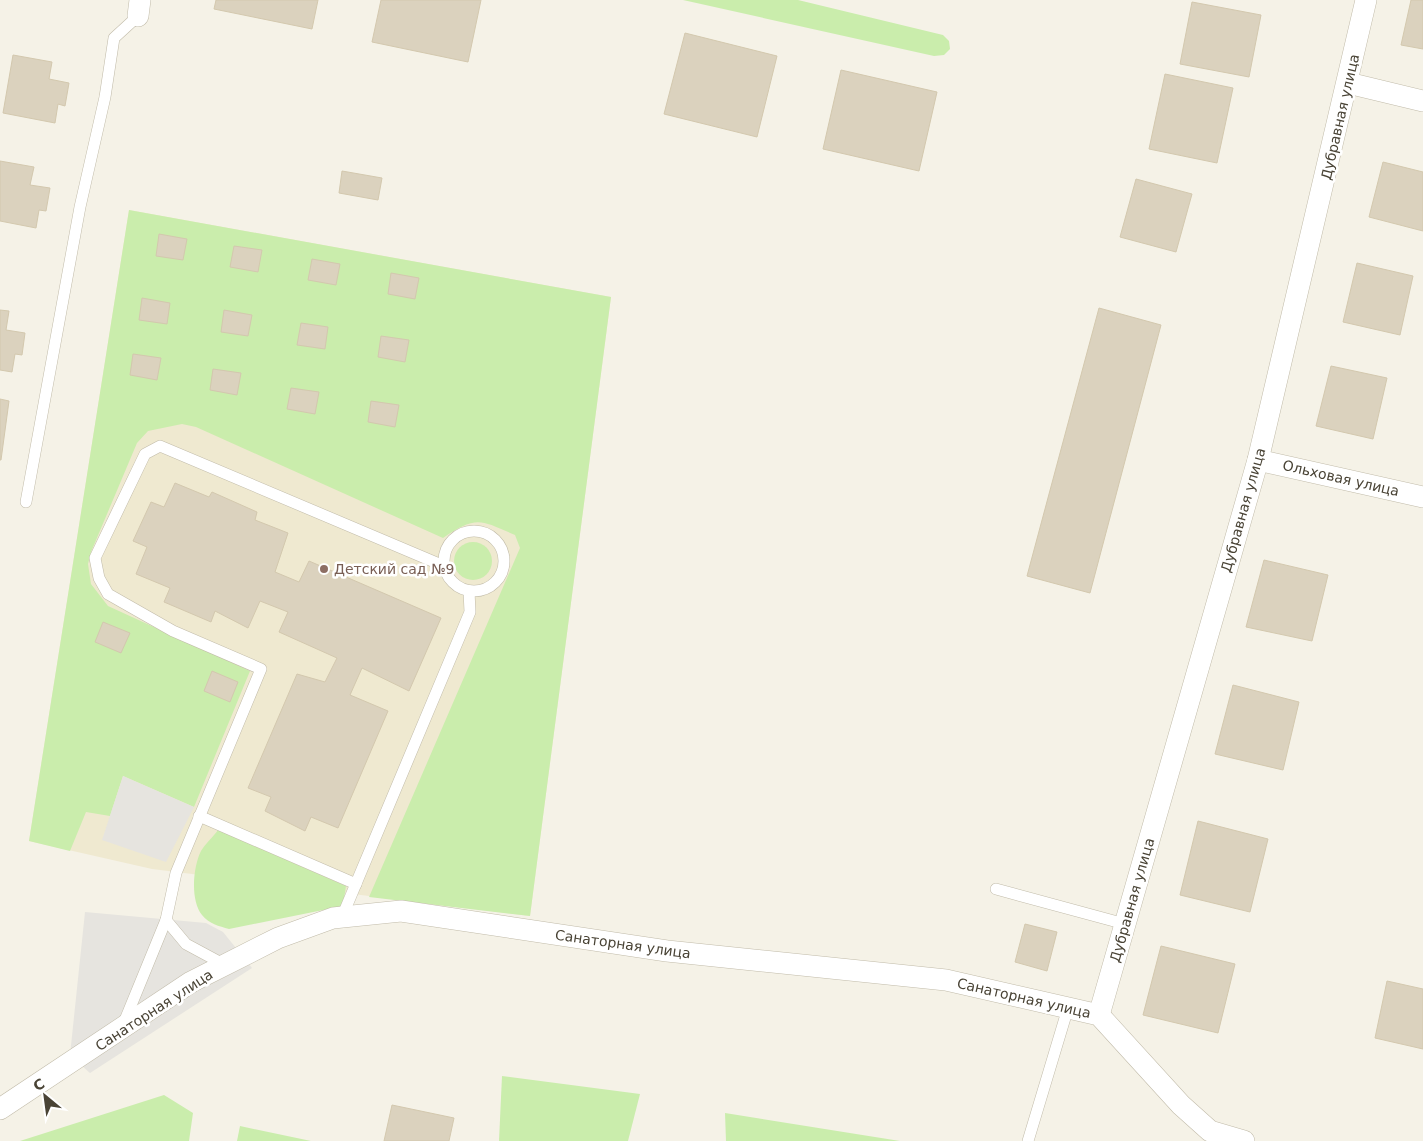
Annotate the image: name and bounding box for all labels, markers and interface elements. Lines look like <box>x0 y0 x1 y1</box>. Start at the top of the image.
street label: Дубравная улица <box>1318 53 1362 181</box>
street label: Дубравная улица <box>1218 446 1268 574</box>
street label: Ольховая улица <box>1281 457 1401 499</box>
place label: Детский сад №9 <box>334 561 454 577</box>
marker: Детский сад №9 <box>318 563 330 575</box>
street label: Дубравная улица <box>1107 836 1157 964</box>
street label: Санаторная улица <box>554 927 692 961</box>
street label: Санаторная улица <box>92 966 216 1054</box>
street label: Санаторная улица <box>956 975 1092 1021</box>
north arrow <box>20 1071 70 1121</box>
text: С <box>30 1075 47 1094</box>

